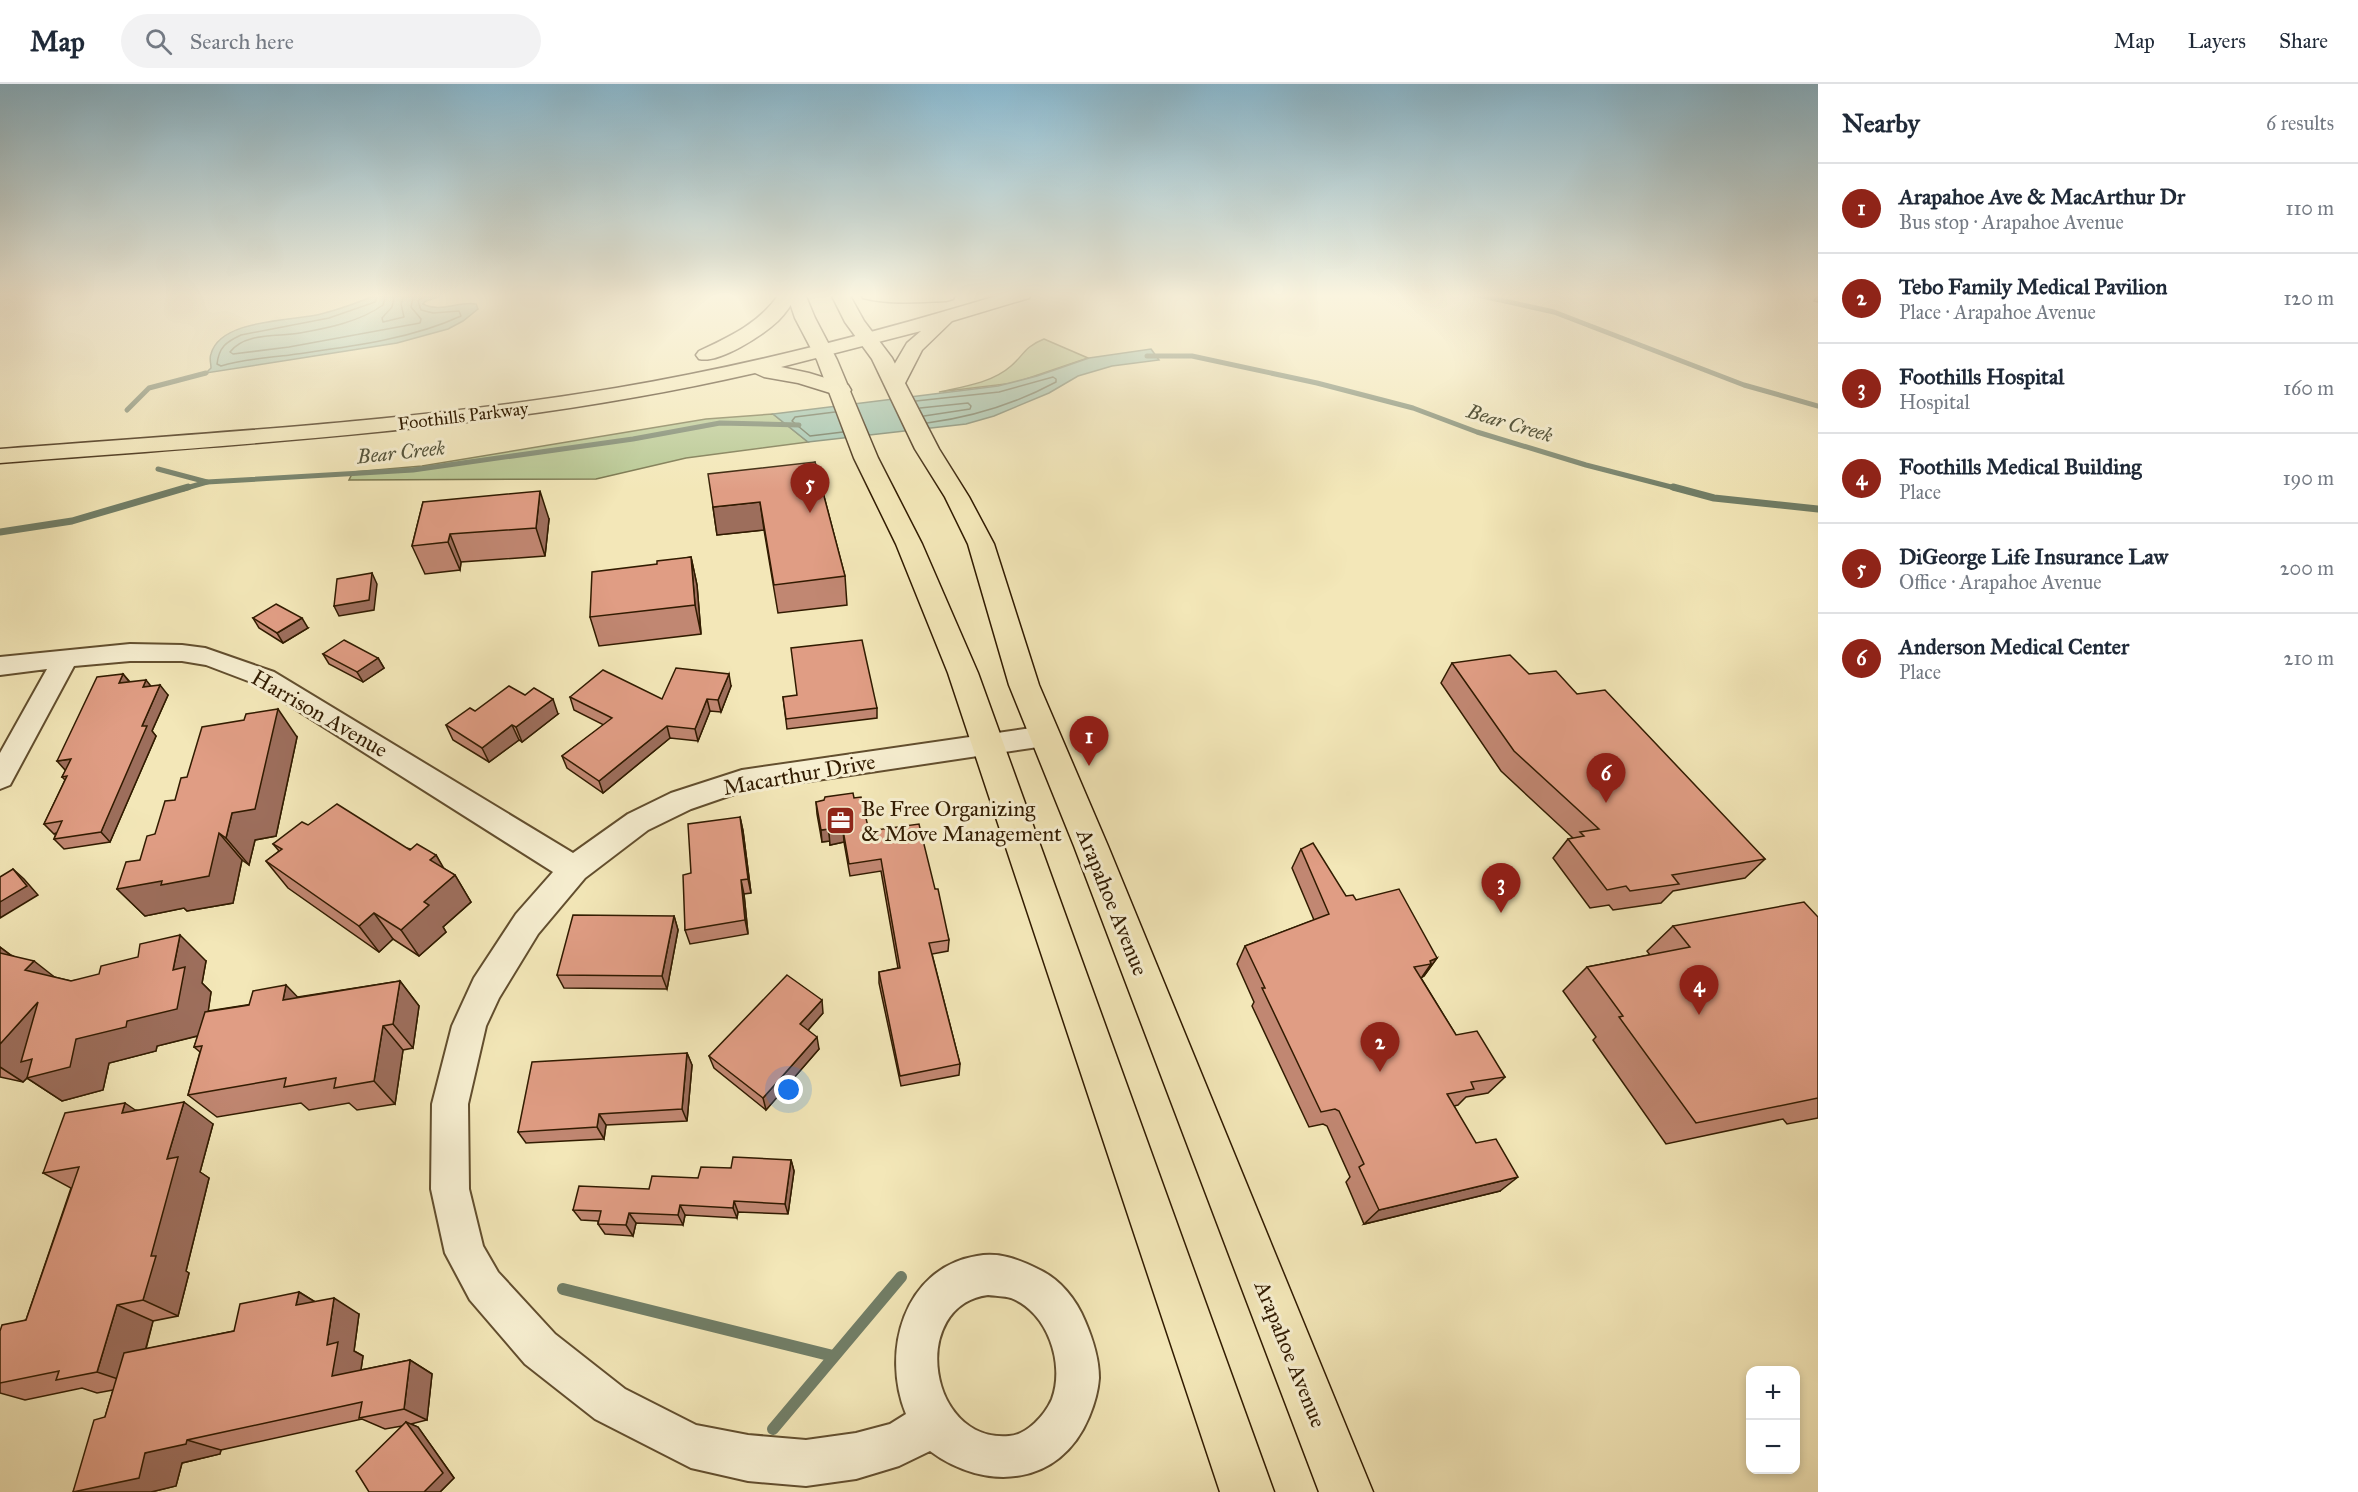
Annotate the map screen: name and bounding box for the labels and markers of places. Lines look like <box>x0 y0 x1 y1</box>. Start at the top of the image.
pin: 5 <box>790 464 830 513</box>
pin: 1 <box>1070 716 1108 766</box>
pin: 6 <box>1586 754 1626 803</box>
place label: Be Free Organizing & Move Management <box>861 795 1062 847</box>
office icon: Be Free Organizing & Move Management <box>824 805 856 837</box>
pin: 3 <box>1482 864 1520 913</box>
pin: 4 <box>1680 966 1718 1015</box>
pin: 2 <box>1360 1022 1400 1072</box>

